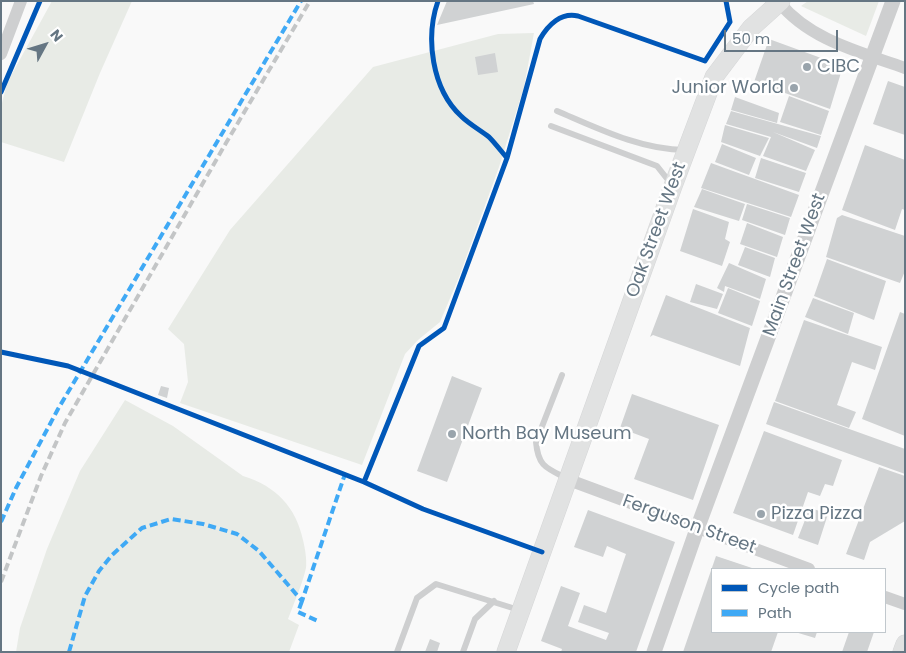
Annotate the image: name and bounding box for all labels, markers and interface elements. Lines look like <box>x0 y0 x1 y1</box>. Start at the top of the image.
north arrow <box>20 20 70 70</box>
scale bar <box>726 20 840 52</box>
text: N <box>46 25 68 46</box>
text: 50 m <box>732 28 770 49</box>
place label: CIBC <box>817 56 860 78</box>
marker: CIBC <box>801 61 813 73</box>
place label: Junior World <box>672 77 784 99</box>
marker: Junior World <box>788 82 800 94</box>
street label: Oak Street West <box>622 159 692 301</box>
street label: Main Street West <box>759 191 831 339</box>
place label: North Bay Museum <box>462 423 632 445</box>
marker: North Bay Museum <box>446 428 458 440</box>
street label: Ferguson Street <box>619 491 759 559</box>
place label: Pizza Pizza <box>771 503 863 525</box>
marker: Pizza Pizza <box>755 508 767 520</box>
legend <box>711 568 886 633</box>
text: Cycle path <box>758 577 839 598</box>
text: Path <box>758 602 792 623</box>

